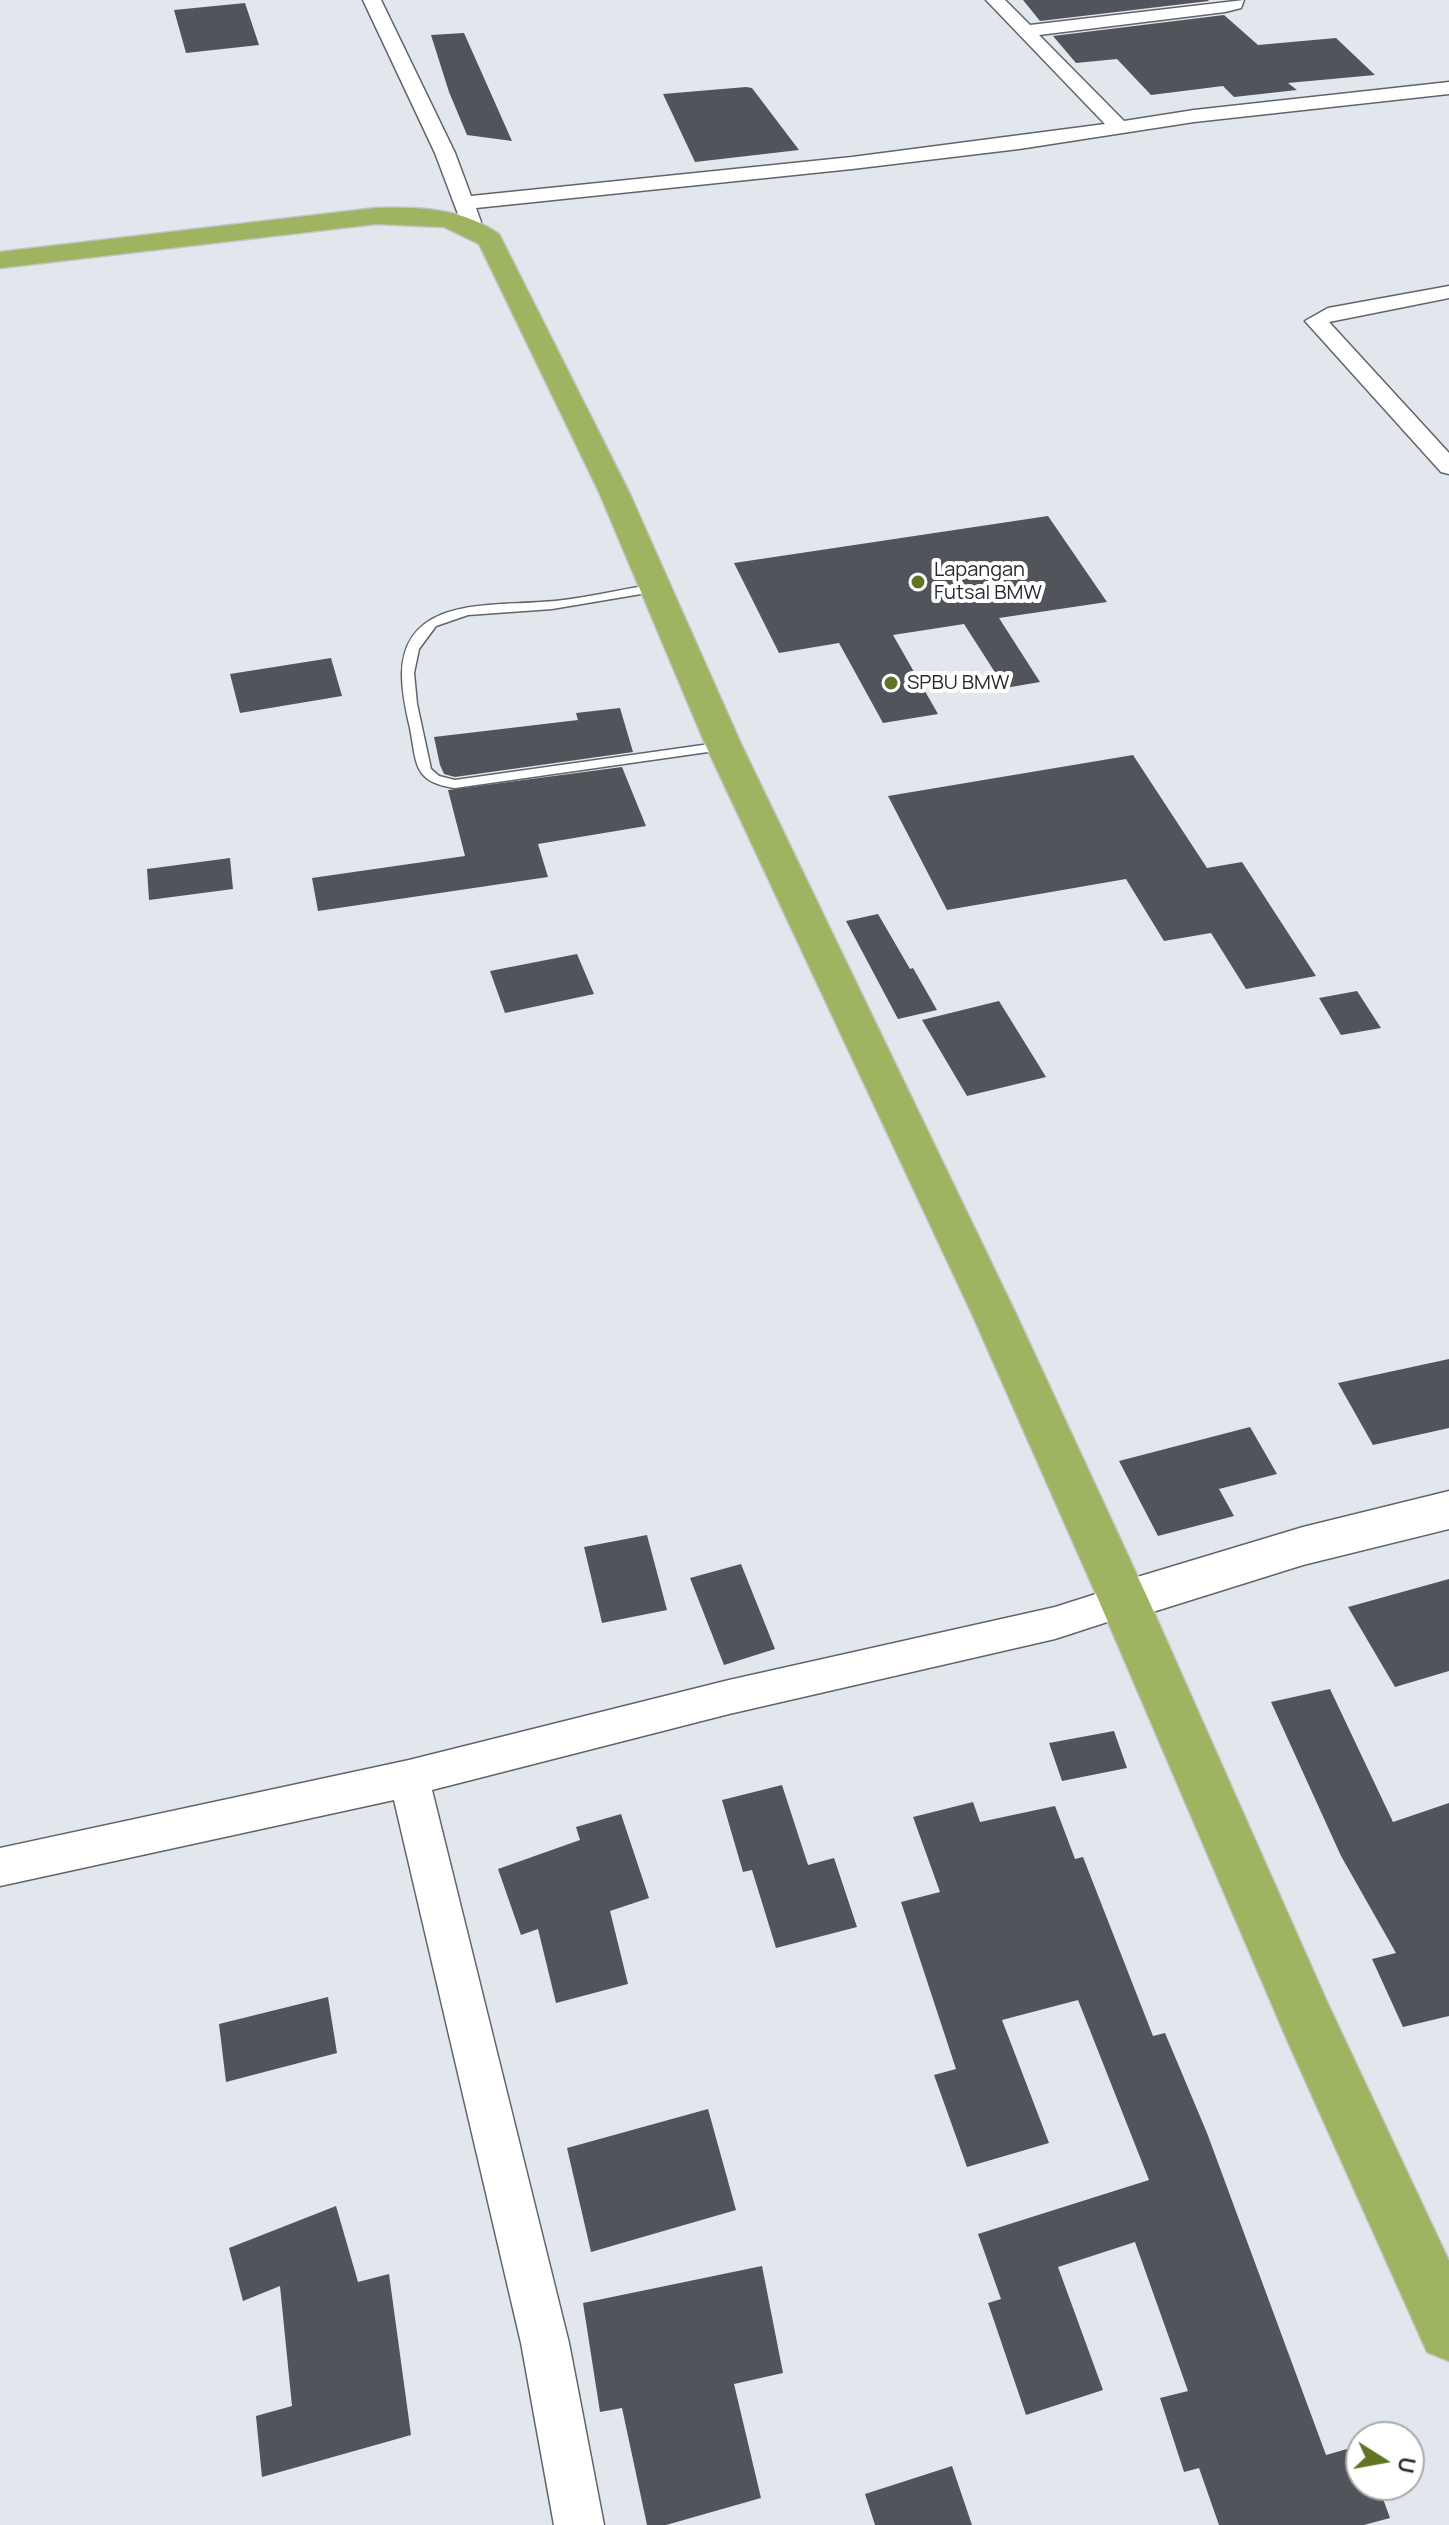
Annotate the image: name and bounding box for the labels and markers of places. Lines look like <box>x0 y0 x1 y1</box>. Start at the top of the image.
place label: Lapangan Futsal BMW <box>934 558 1042 605</box>
marker: Lapangan Futsal BMW <box>909 573 927 591</box>
place label: SPBU BMW <box>907 671 1009 695</box>
marker: SPBU BMW <box>882 674 900 692</box>

